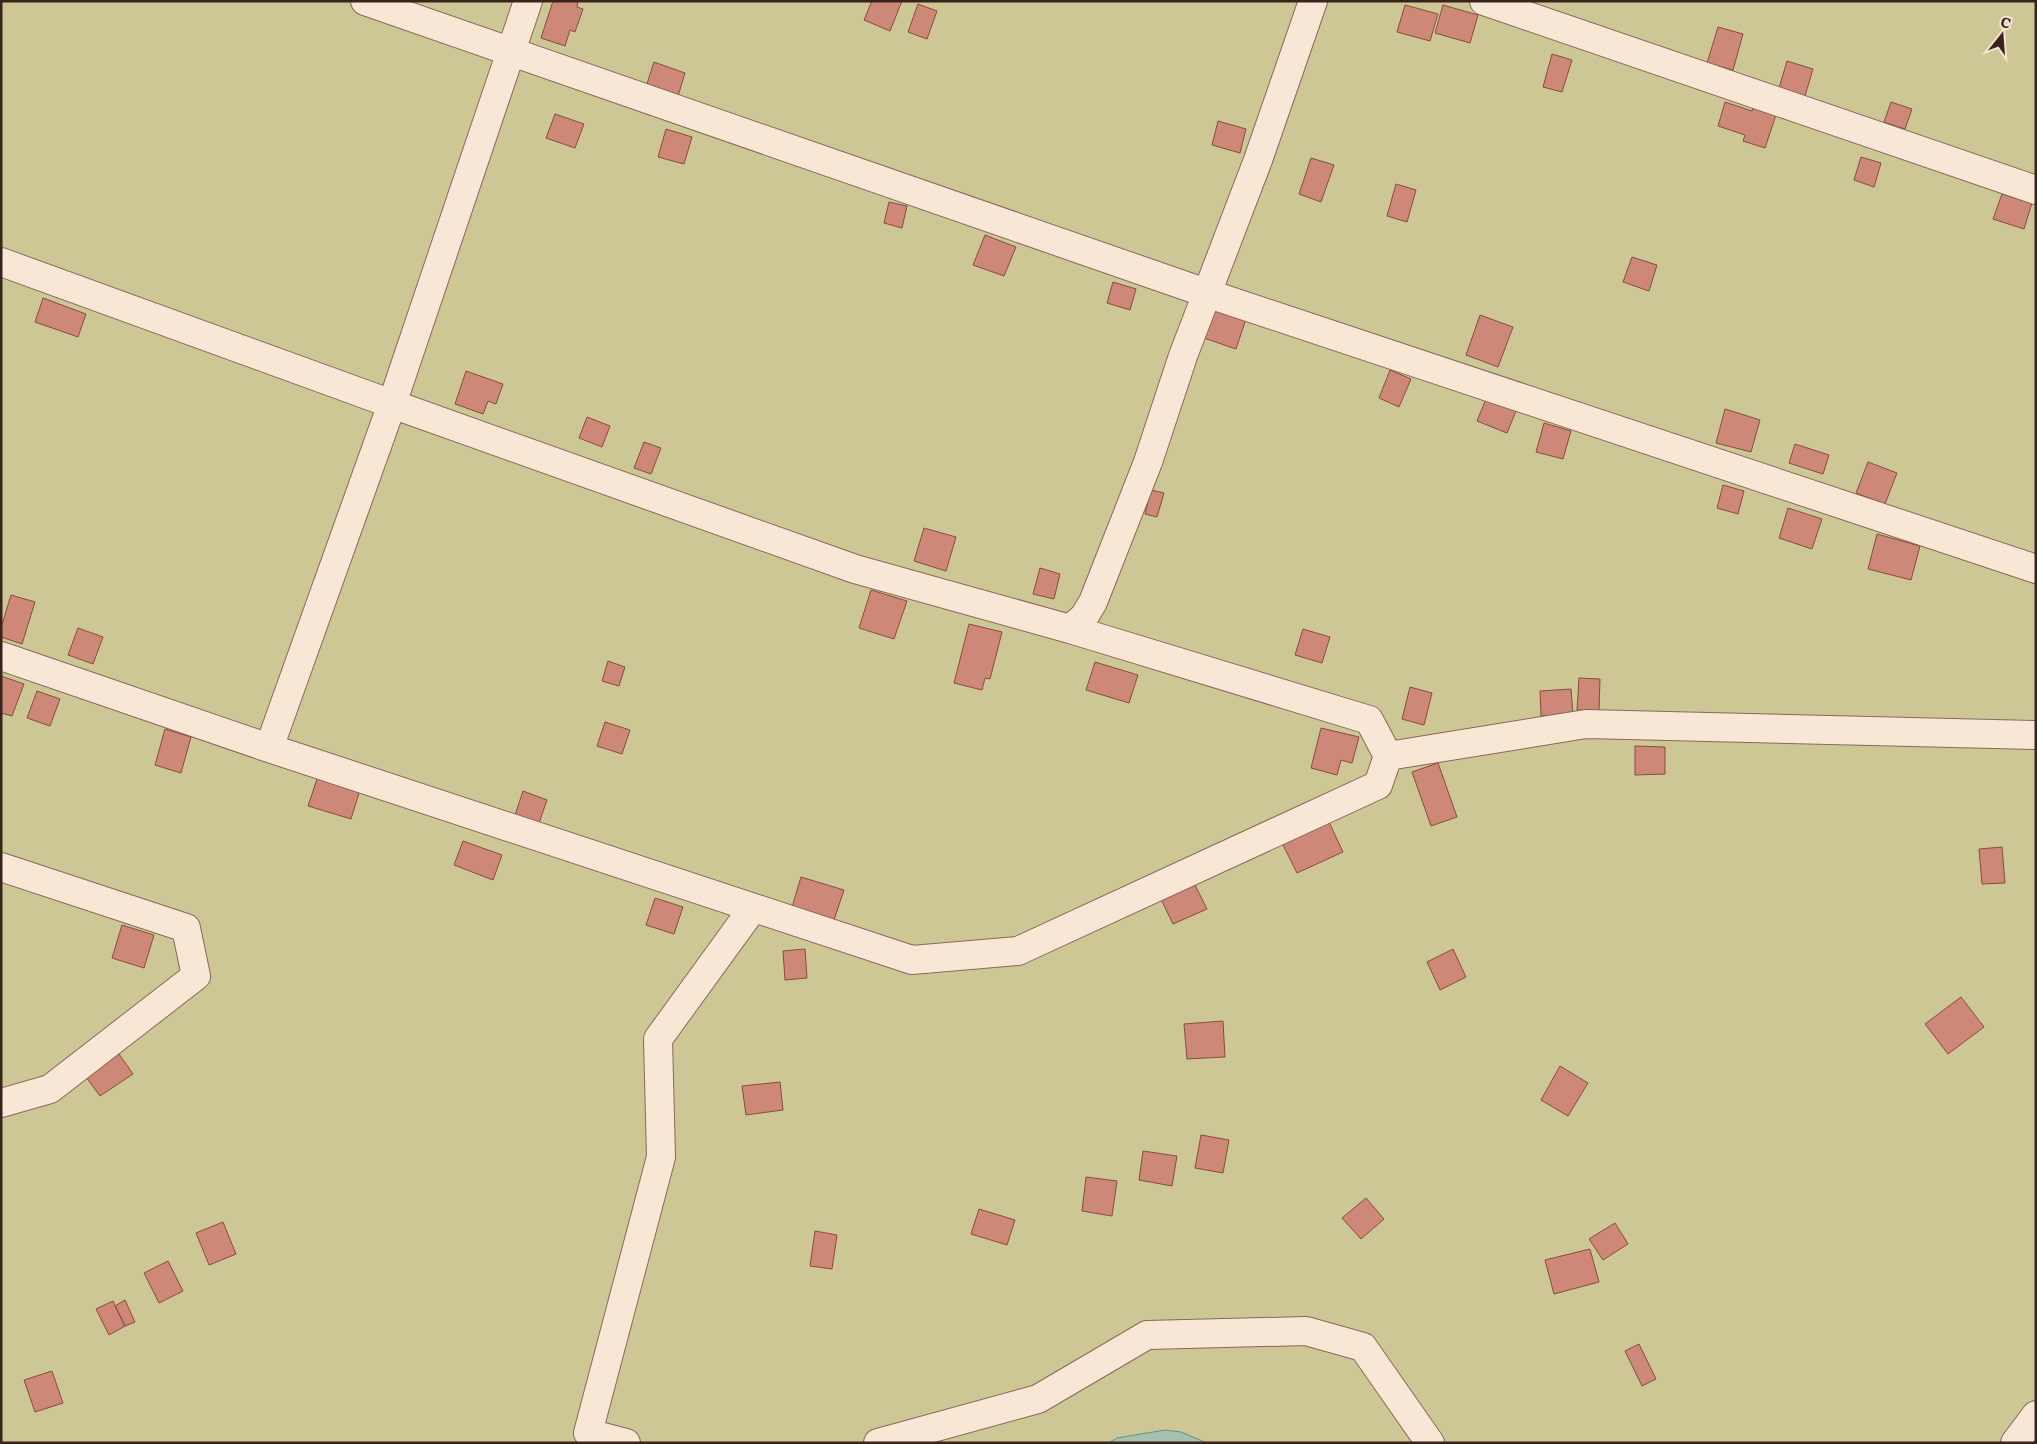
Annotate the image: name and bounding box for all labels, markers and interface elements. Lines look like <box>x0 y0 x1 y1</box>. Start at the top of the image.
north arrow <box>1977 10 2027 60</box>
text: С <box>1998 11 2014 33</box>

